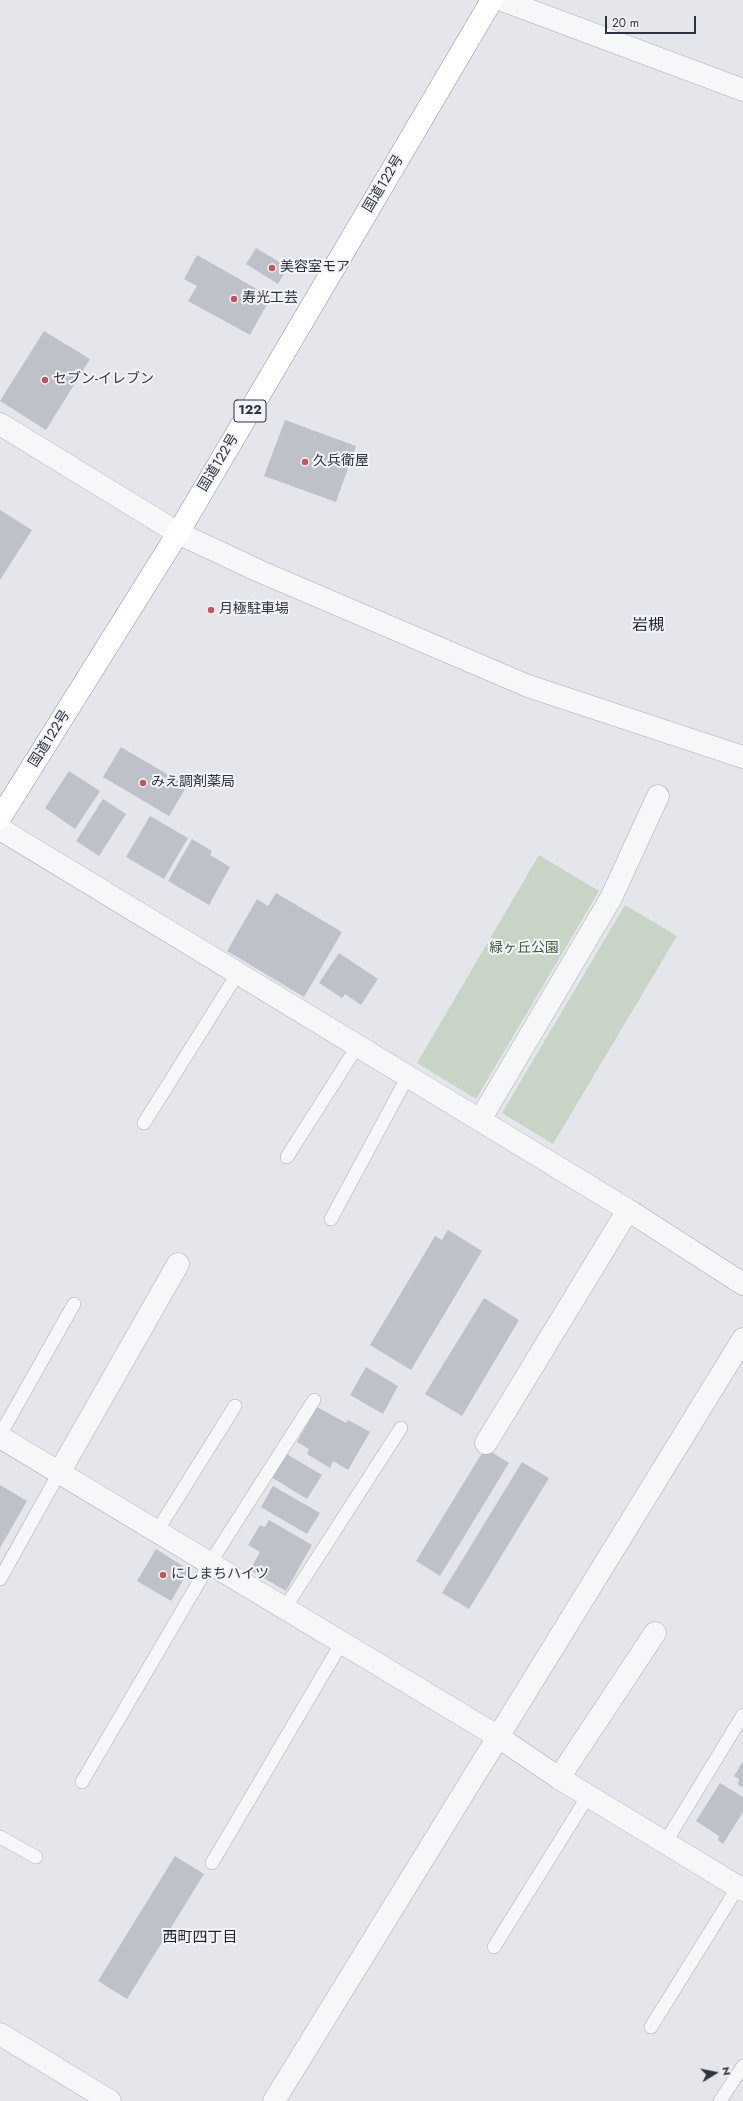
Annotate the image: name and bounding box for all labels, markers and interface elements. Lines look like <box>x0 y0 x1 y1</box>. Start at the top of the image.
scale bar <box>607 8 698 34</box>
text: 20 m <box>612 14 639 32</box>
street label: 国道122号 <box>360 152 408 216</box>
place label: 美容室モア <box>280 260 350 276</box>
marker: 美容室モア <box>267 263 277 273</box>
place label: 寿光工芸 <box>242 291 298 307</box>
marker: 寿光工芸 <box>229 294 239 304</box>
place label: セブン-イレブン <box>53 372 154 388</box>
marker: セブン-イレブン <box>40 375 50 385</box>
road number: 122 <box>234 400 266 422</box>
street label: 国道122号 <box>195 431 243 495</box>
place label: 久兵衛屋 <box>313 454 369 470</box>
marker: 久兵衛屋 <box>300 457 310 467</box>
place label: 月極駐車場 <box>219 602 289 618</box>
marker: 月極駐車場 <box>206 605 216 615</box>
district label: 岩槻 <box>632 616 664 636</box>
street label: 国道122号 <box>26 707 74 771</box>
place label: みえ調剤薬局 <box>151 775 235 791</box>
marker: みえ調剤薬局 <box>138 778 148 788</box>
park label: 緑ヶ丘公園 <box>489 941 559 957</box>
place label: にしまちハイツ <box>171 1567 269 1583</box>
marker: にしまちハイツ <box>158 1570 168 1580</box>
district label: 西町四丁目 <box>163 1929 237 1947</box>
north arrow <box>695 2053 735 2093</box>
text: N <box>718 2065 735 2077</box>

